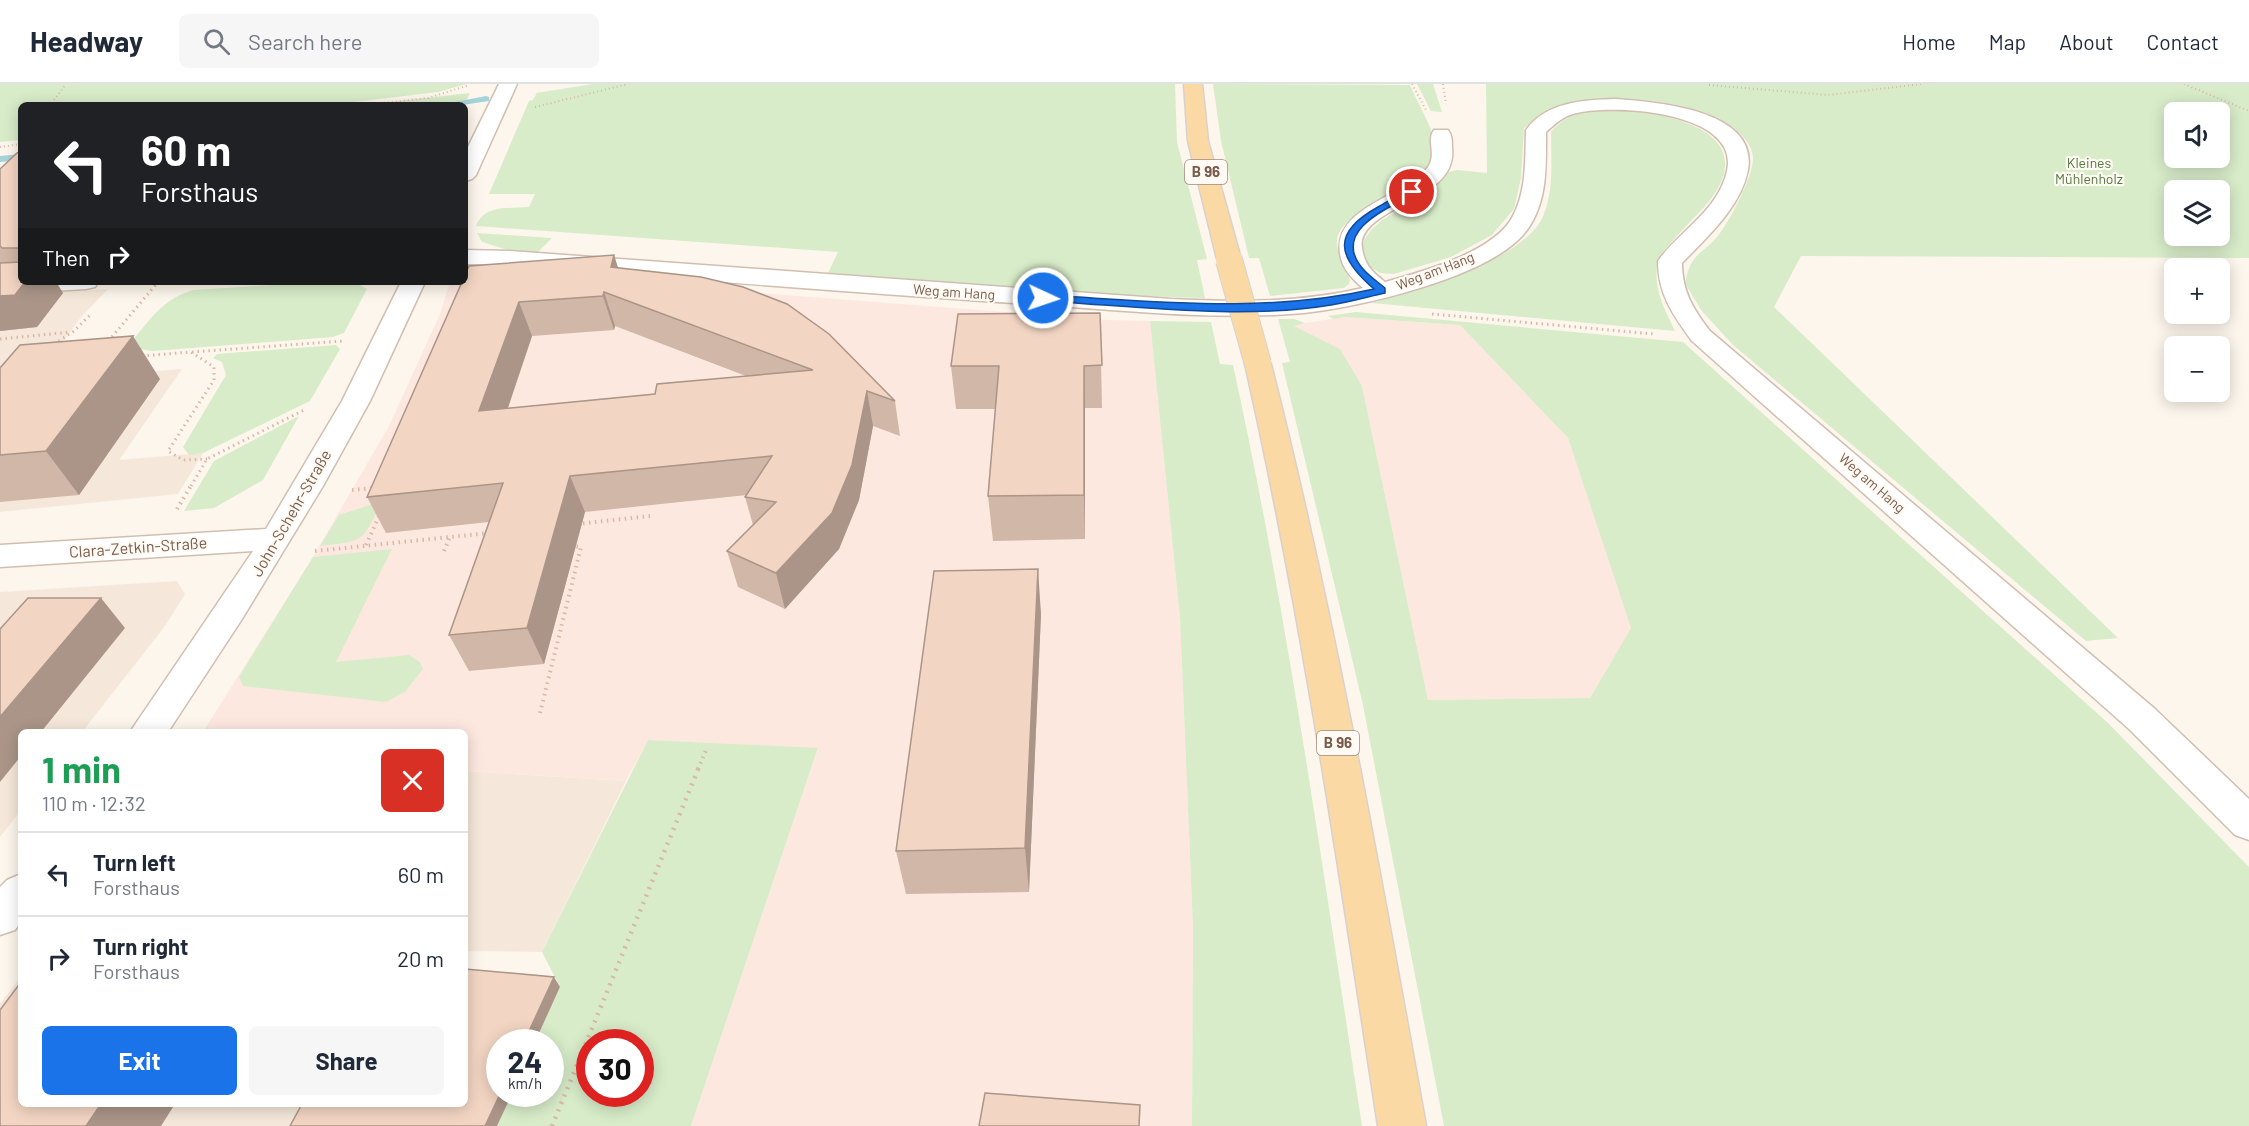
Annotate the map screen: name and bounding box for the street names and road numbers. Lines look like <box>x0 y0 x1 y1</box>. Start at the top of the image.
road number: B 96 <box>1185 160 1227 184</box>
street label: Weg am Hang <box>1393 248 1476 293</box>
street label: Weg am Hang <box>912 280 996 303</box>
street label: John-Schehr-Straße <box>246 446 335 580</box>
street label: Weg am Hang <box>1836 449 1909 516</box>
street label: Clara-Zetkin-Straße <box>68 532 208 561</box>
road number: B 96 <box>1317 731 1359 755</box>

